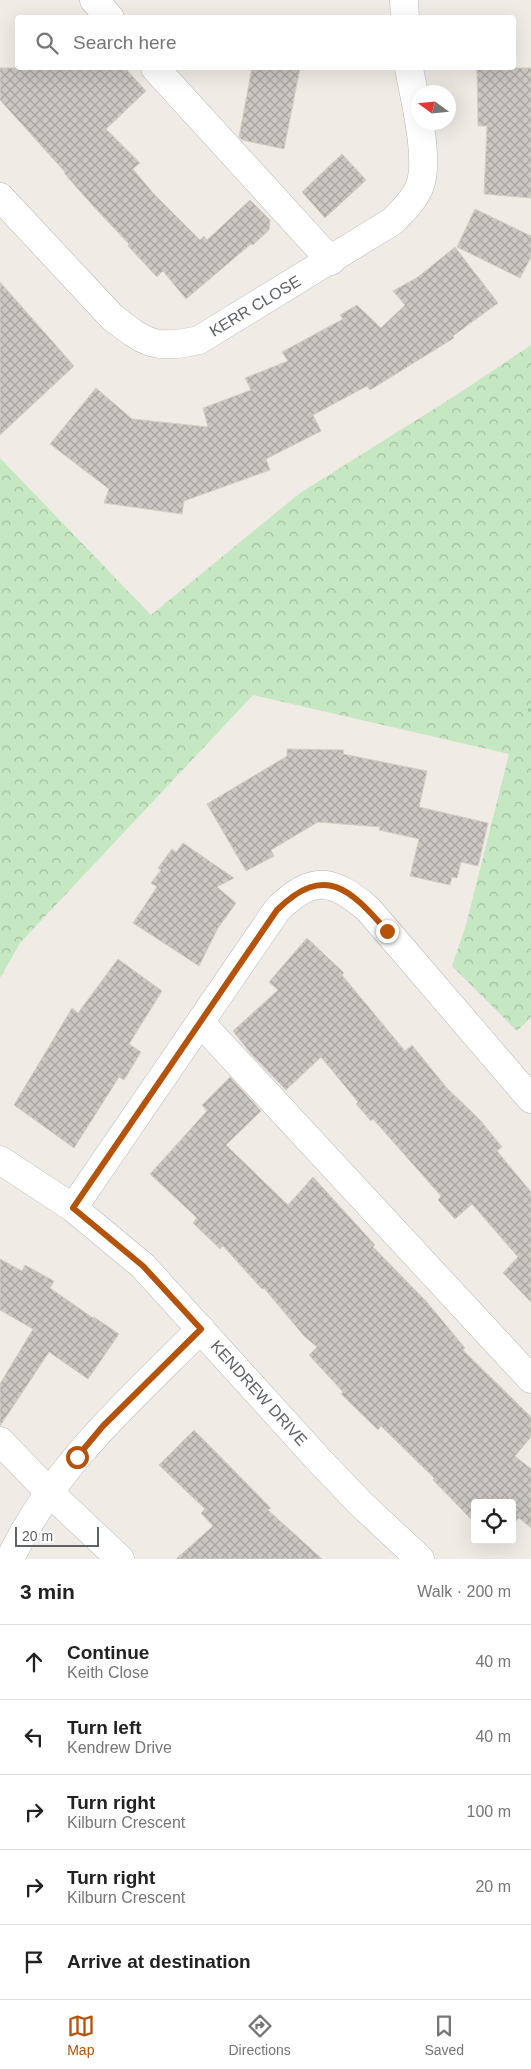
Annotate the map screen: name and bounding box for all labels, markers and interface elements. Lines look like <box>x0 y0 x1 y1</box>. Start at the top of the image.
search box <box>15 15 516 70</box>
icon: search <box>33 29 61 57</box>
text: Search here <box>73 32 177 53</box>
north arrow <box>411 85 456 130</box>
street label: KERR CLOSE <box>206 272 304 340</box>
route end <box>376 920 399 943</box>
street label: KENDREW DRIVE <box>207 1337 311 1449</box>
route start <box>66 1446 89 1469</box>
map controls <box>471 1499 516 1544</box>
button: locate <box>471 1499 516 1544</box>
scale bar <box>15 1524 99 1547</box>
text: 20 m <box>22 1528 53 1544</box>
text: 3 min <box>20 1580 75 1603</box>
text: Walk · 200 m <box>417 1583 511 1600</box>
text: Continue <box>67 1642 149 1663</box>
icon: ahead <box>20 1648 48 1676</box>
text: 40 m <box>475 1653 511 1670</box>
text: Keith Close <box>67 1664 149 1681</box>
text: Turn left <box>67 1717 142 1738</box>
icon: left <box>20 1723 48 1751</box>
text: 40 m <box>475 1728 511 1745</box>
text: Kendrew Drive <box>67 1739 172 1756</box>
text: Turn right <box>67 1792 155 1813</box>
icon: right <box>20 1798 48 1826</box>
text: 100 m <box>467 1803 511 1820</box>
text: Kilburn Crescent <box>67 1814 185 1831</box>
text: Turn right <box>67 1867 155 1888</box>
icon: right <box>20 1873 48 1901</box>
text: 20 m <box>475 1878 511 1895</box>
text: Kilburn Crescent <box>67 1889 185 1906</box>
icon: arrive <box>20 1948 48 1976</box>
text: Arrive at destination <box>67 1951 251 1972</box>
tab: Map <box>67 2012 95 2058</box>
tab: Directions <box>229 2012 291 2058</box>
tab: Saved <box>424 2012 464 2058</box>

